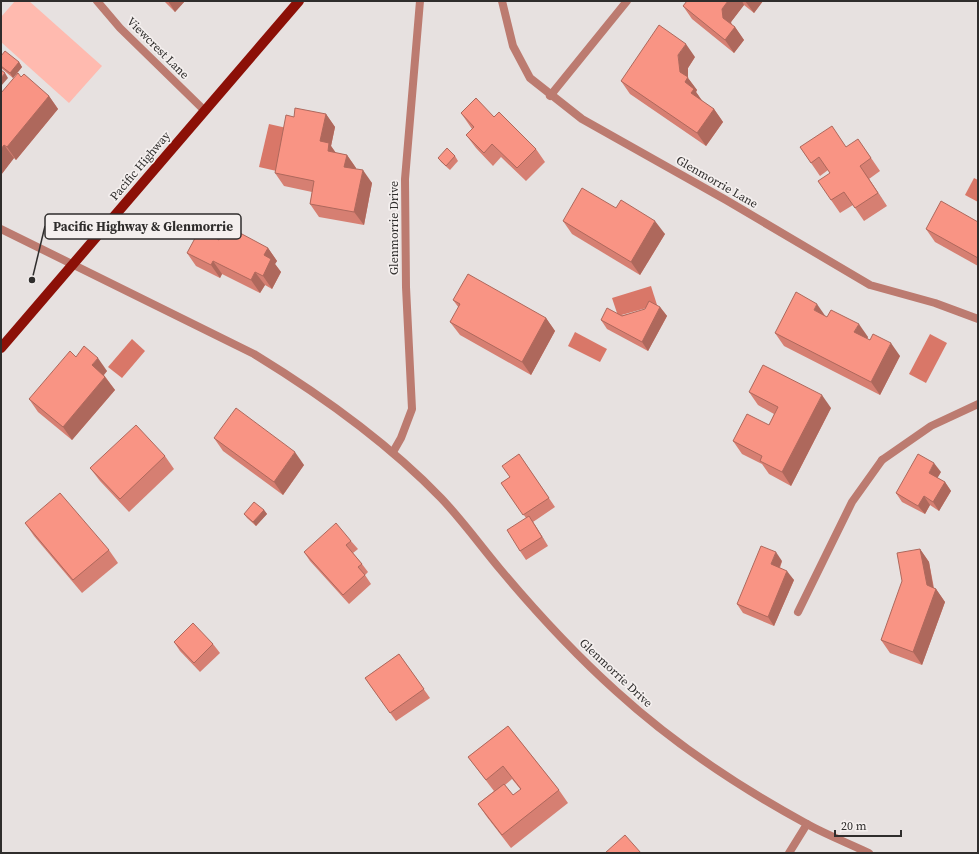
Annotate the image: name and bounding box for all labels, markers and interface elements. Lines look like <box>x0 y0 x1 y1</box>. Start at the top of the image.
street label: Viewcrest Lane <box>123 13 193 83</box>
street label: Pacific Highway <box>106 127 174 204</box>
street label: Glenmorrie Lane <box>673 152 761 212</box>
street label: Glenmorrie Drive <box>386 181 402 275</box>
callout: Pacific Highway & Glenmorrie <box>45 214 241 239</box>
text: Pacific Highway & Glenmorrie <box>53 218 233 235</box>
street label: Glenmorrie Drive <box>576 635 656 711</box>
scale bar <box>835 812 901 838</box>
text: 20 m <box>841 818 867 834</box>

